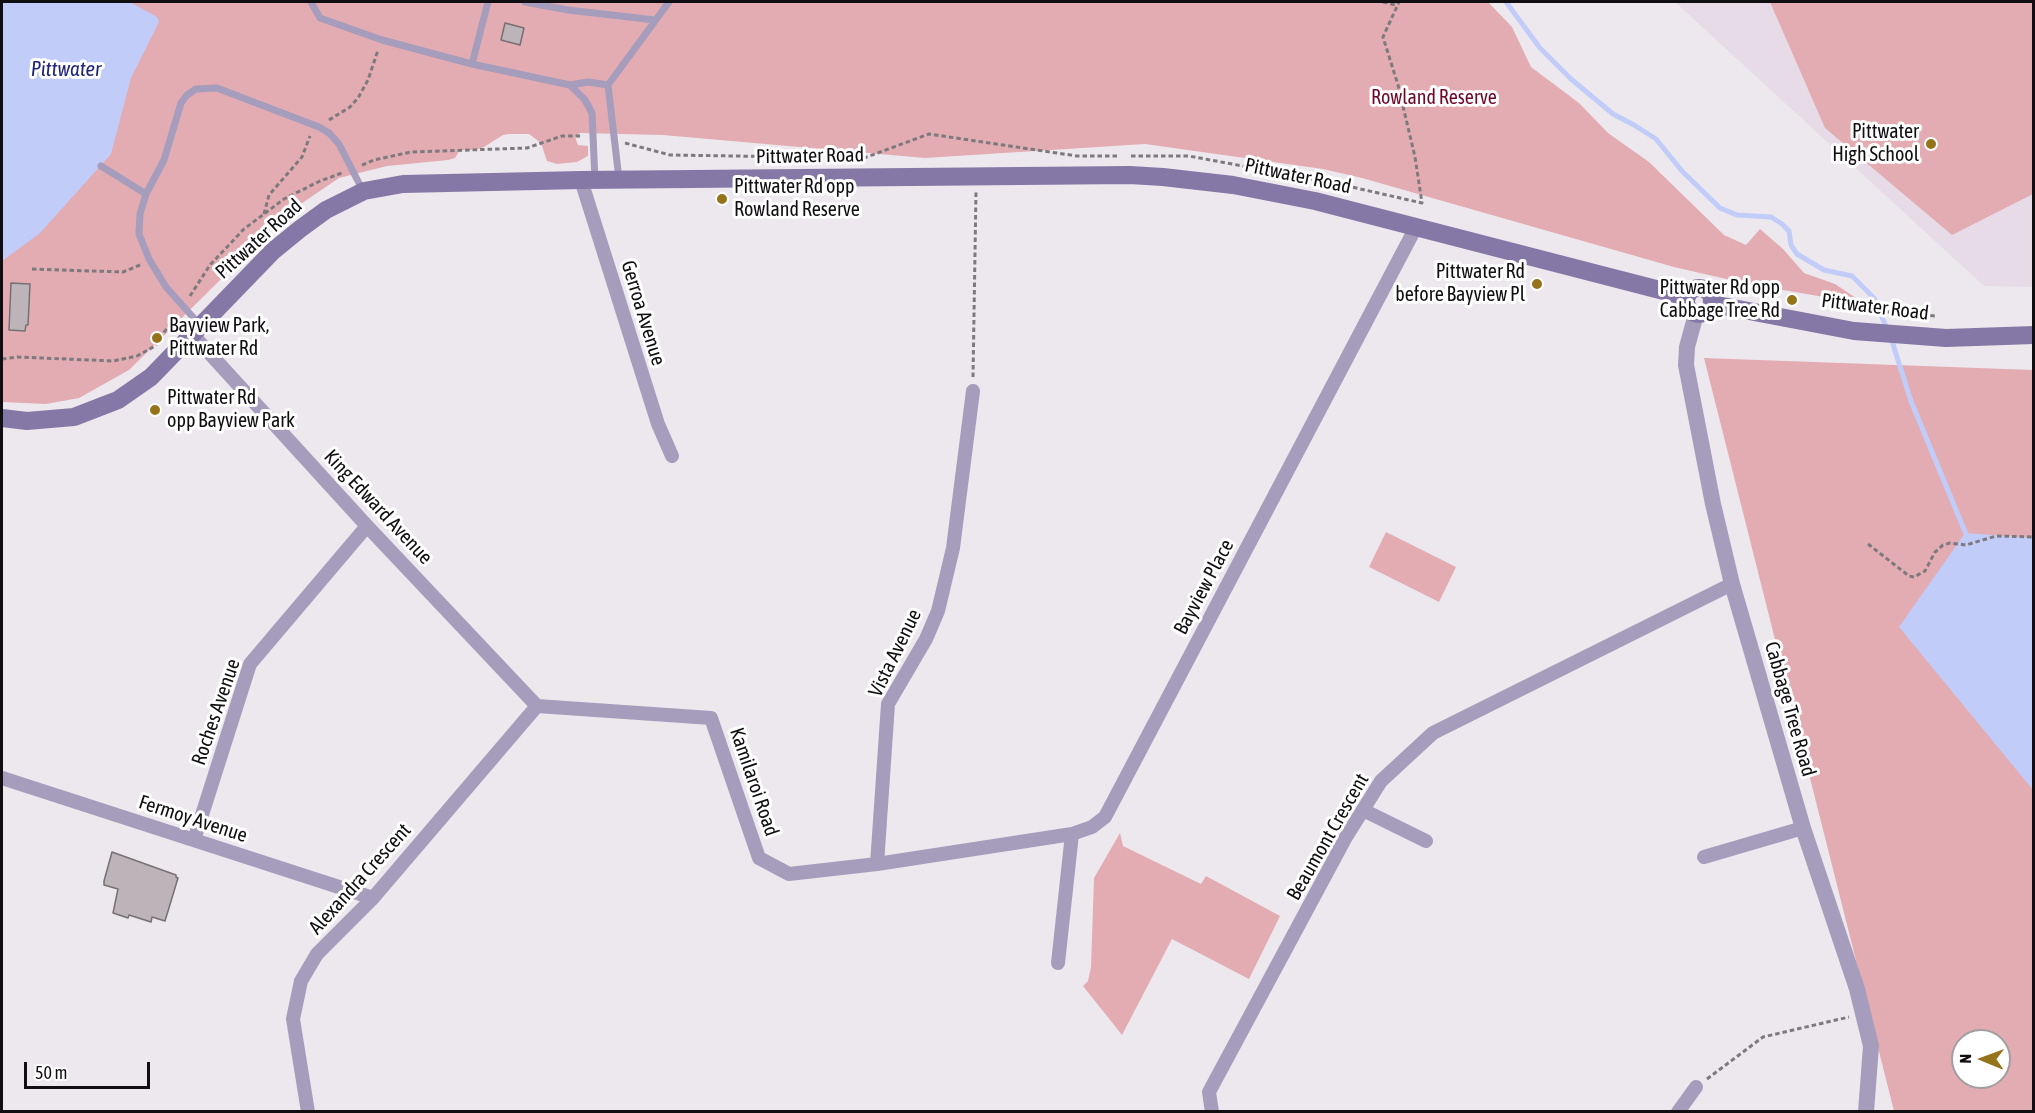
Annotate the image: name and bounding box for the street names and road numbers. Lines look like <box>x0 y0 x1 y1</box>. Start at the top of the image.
street label: Pittwater Road <box>756 143 864 169</box>
street label: Pittwater Road <box>1243 153 1353 199</box>
street label: Pittwater Road <box>211 194 307 284</box>
street label: Gerroa Avenue <box>616 258 670 368</box>
street label: Pittwater Road <box>1820 289 1930 325</box>
street label: King Edward Avenue <box>319 445 437 569</box>
street label: Bayview Place <box>1169 535 1239 639</box>
street label: Vista Avenue <box>863 605 927 701</box>
street label: Cabbage Tree Road <box>1759 639 1821 779</box>
street label: Roches Avenue <box>187 656 245 768</box>
street label: Kamilaroi Road <box>724 725 784 839</box>
street label: Beaumont Crescent <box>1282 769 1374 905</box>
street label: Fermoy Avenue <box>136 790 250 848</box>
street label: Alexandra Crescent <box>304 819 416 939</box>

